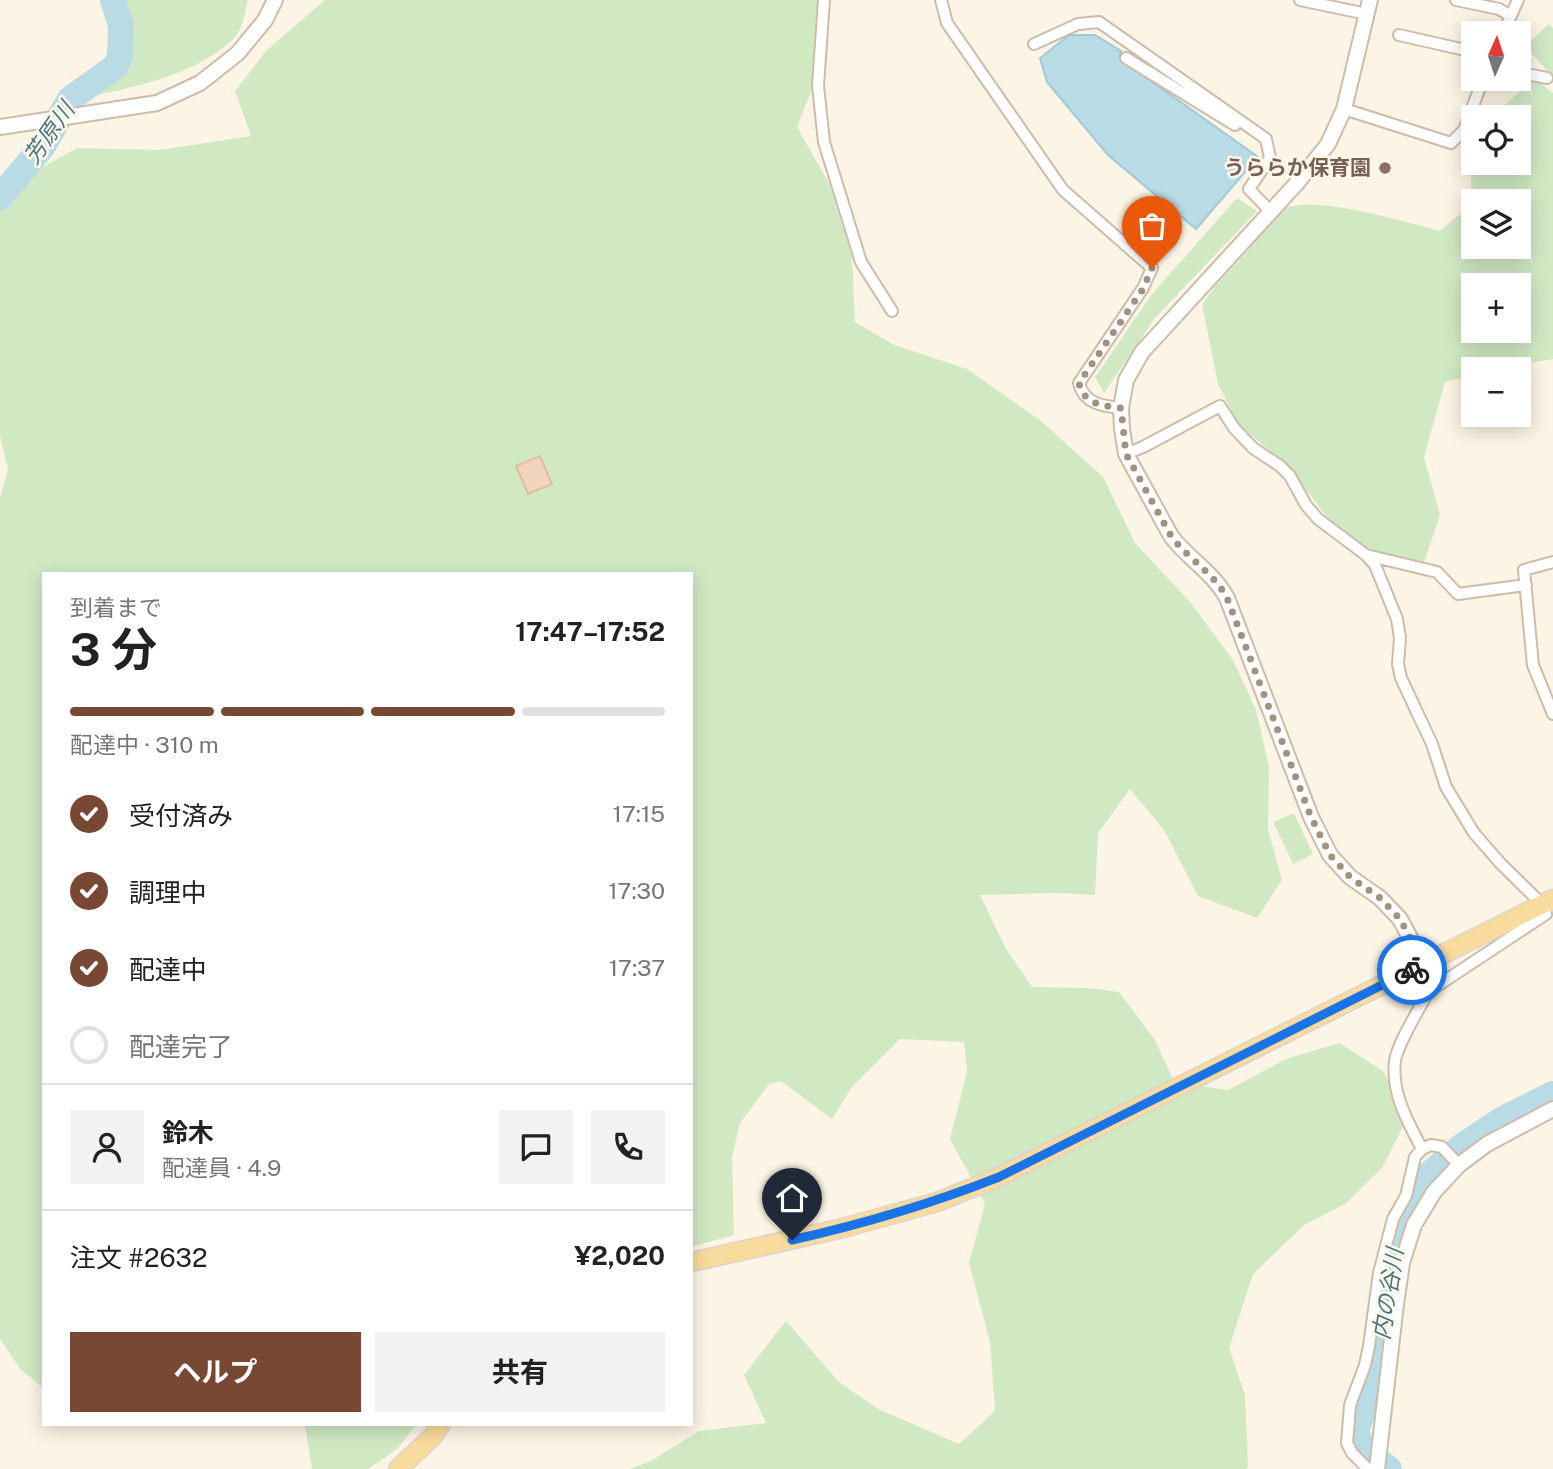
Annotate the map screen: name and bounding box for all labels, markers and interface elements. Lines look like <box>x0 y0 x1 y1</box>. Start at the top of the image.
north arrow <box>1461 21 1531 91</box>
map controls <box>1461 21 1531 427</box>
water label: 芳原川 <box>18 94 81 169</box>
button: locate <box>1461 105 1531 175</box>
place label: うららか保育園 <box>1224 155 1371 180</box>
marker: うららか保育園 <box>1377 160 1393 176</box>
button: layers <box>1461 189 1531 259</box>
pin <box>1122 196 1182 268</box>
icon: bag <box>1133 207 1171 245</box>
button: + <box>1461 273 1531 343</box>
button: − <box>1461 357 1531 427</box>
text: 到着まで <box>70 594 162 621</box>
text: 17:47–17:52 <box>515 616 665 647</box>
text: 3 分 <box>70 622 157 676</box>
text: 配達中 · 310 m <box>70 731 219 758</box>
icon: check <box>70 795 108 833</box>
text: 受付済み <box>129 800 233 831</box>
text: 17:15 <box>613 800 665 827</box>
icon: check <box>70 872 108 910</box>
text: 調理中 <box>129 877 207 908</box>
text: 17:30 <box>608 877 665 904</box>
courier <box>1377 935 1447 1005</box>
icon: check <box>70 949 108 987</box>
icon: bike <box>1393 951 1431 989</box>
text: 配達中 <box>129 954 207 985</box>
text: 17:37 <box>609 954 665 981</box>
text: 配達完了 <box>129 1031 233 1062</box>
button: person <box>70 1110 144 1184</box>
button: chat <box>499 1110 573 1184</box>
button: phone <box>591 1110 665 1184</box>
text: 鈴木 <box>162 1117 214 1148</box>
text: 配達員 · 4.9 <box>162 1154 281 1181</box>
pin <box>762 1168 822 1240</box>
icon: home <box>773 1179 811 1217</box>
text: ¥2,020 <box>574 1240 665 1271</box>
text: 注文 #2632 <box>70 1242 207 1273</box>
water label: 内の谷川 <box>1367 1243 1409 1341</box>
button: ヘルプ <box>70 1332 361 1412</box>
button: 共有 <box>375 1332 665 1412</box>

